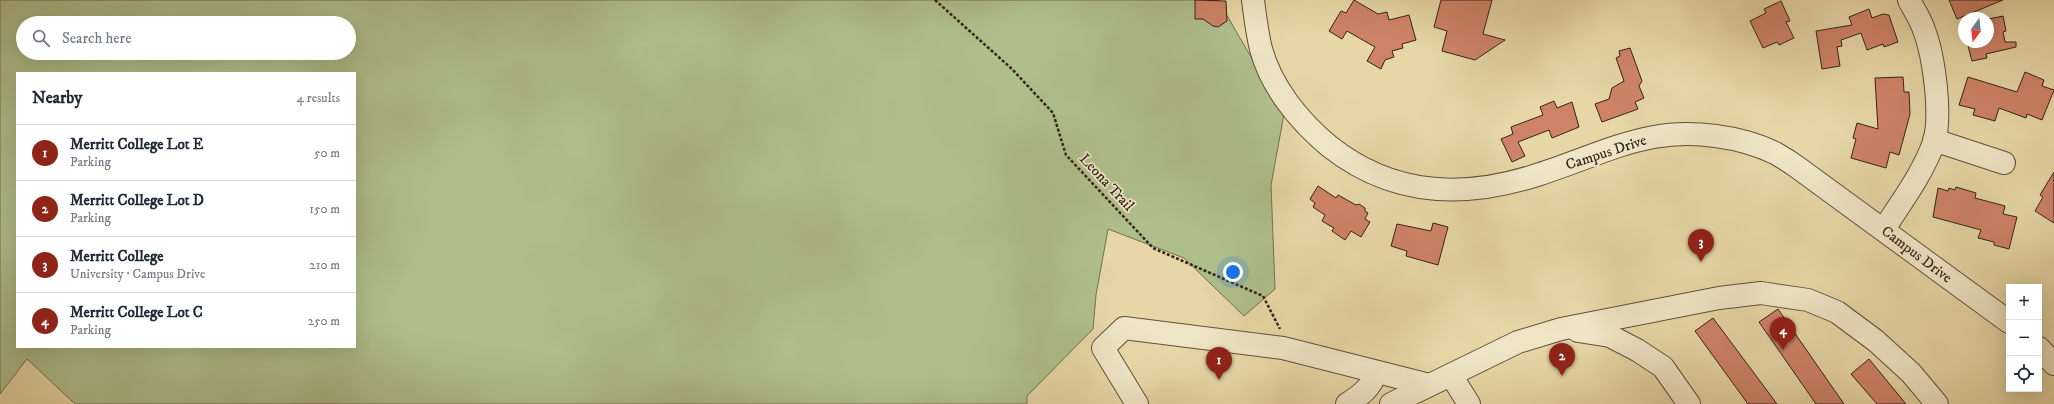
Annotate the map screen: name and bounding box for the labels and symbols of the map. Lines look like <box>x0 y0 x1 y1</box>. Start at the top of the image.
north arrow <box>1958 12 1994 48</box>
street label: Campus Drive <box>1563 130 1649 174</box>
street label: Leona Trail <box>1075 150 1138 215</box>
street label: Campus Drive <box>1877 222 1956 287</box>
pin: 3 <box>1688 229 1714 262</box>
your location <box>1223 262 1243 282</box>
pin: 4 <box>1770 317 1796 350</box>
pin: 2 <box>1549 343 1575 376</box>
pin: 1 <box>1206 347 1232 380</box>

